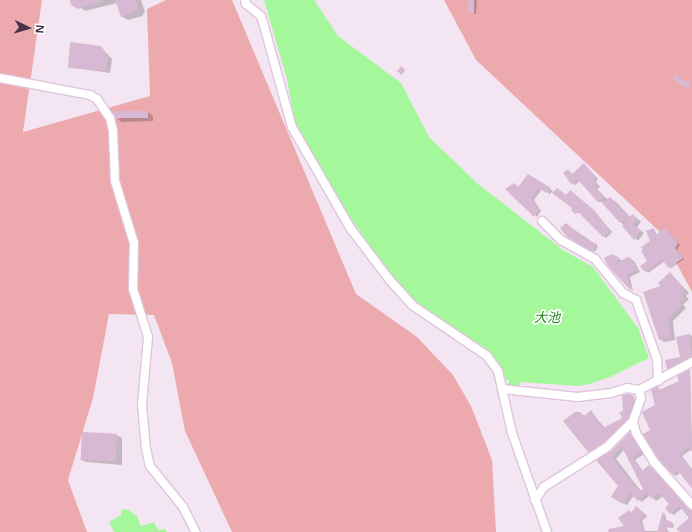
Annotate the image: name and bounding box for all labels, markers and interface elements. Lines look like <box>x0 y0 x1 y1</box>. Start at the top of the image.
north arrow <box>8 8 48 48</box>
text: N <box>33 24 48 34</box>
water label: 大池 <box>534 309 560 325</box>

